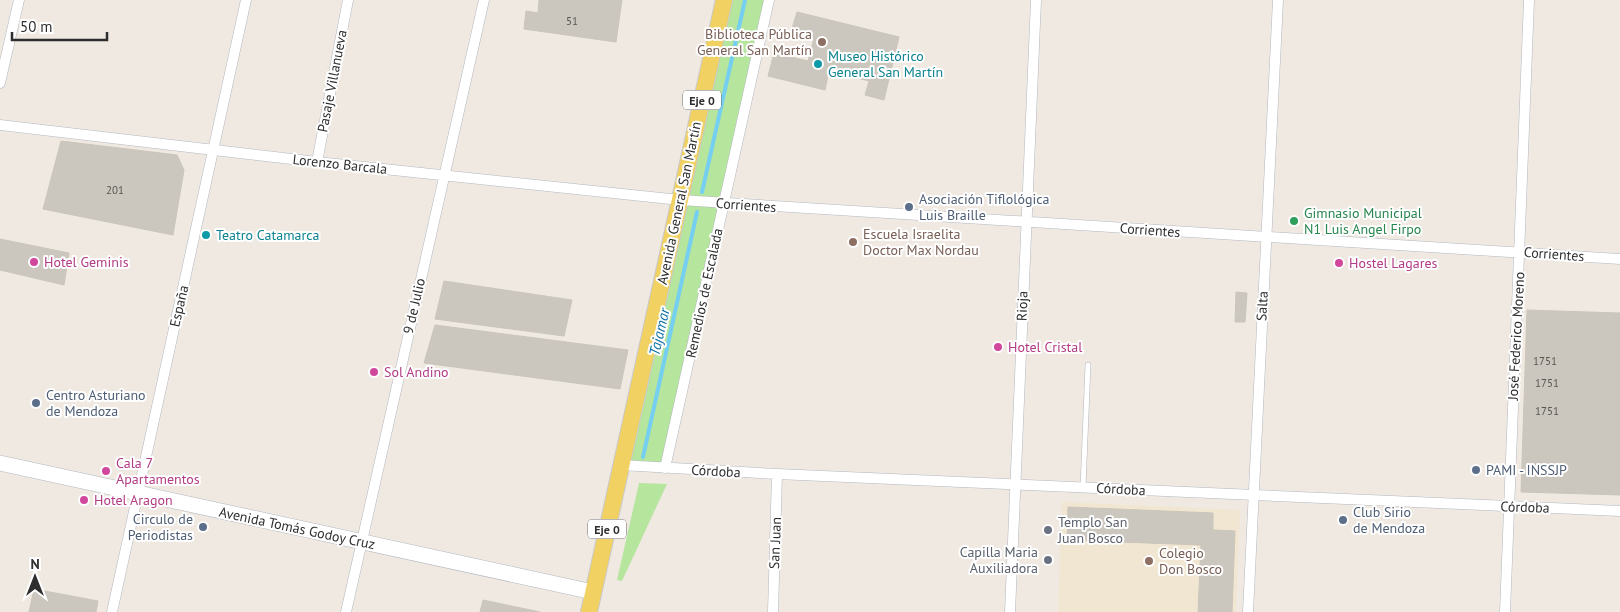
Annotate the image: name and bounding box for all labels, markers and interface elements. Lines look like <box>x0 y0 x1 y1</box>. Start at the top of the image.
scale bar <box>12 10 108 42</box>
house number: 51 <box>566 14 578 28</box>
text: 50 m <box>20 17 53 36</box>
place label: Biblioteca Pública General San Martín <box>697 25 812 59</box>
street label: Pasaje Villanueva <box>313 28 351 134</box>
marker: Biblioteca Pública General San Martín <box>816 36 828 48</box>
place label: Museo Histórico General San Martín <box>828 47 943 81</box>
marker: Museo Histórico General San Martín <box>812 58 824 70</box>
road number: Eje 0 <box>683 90 721 110</box>
street label: Avenida General San Martín <box>653 120 705 286</box>
street label: Lorenzo Barcala <box>292 150 388 178</box>
house number: 201 <box>106 183 124 197</box>
place label: Asociación Tiflológica Luis Braille <box>919 190 1049 224</box>
street label: Corrientes <box>715 194 777 216</box>
marker: Asociación Tiflológica Luis Braille <box>903 201 915 213</box>
place label: Gimnasio Municipal N1 Luis Angel Firpo <box>1304 204 1422 238</box>
marker: Gimnasio Municipal N1 Luis Angel Firpo <box>1288 215 1300 227</box>
street label: Corrientes <box>1119 219 1181 241</box>
place label: Escuela Israelita Doctor Max Nordau <box>863 225 979 259</box>
place label: Teatro Catamarca <box>216 226 320 244</box>
street label: Remedios de Escalada <box>681 226 727 360</box>
marker: Teatro Catamarca <box>200 229 212 241</box>
marker: Escuela Israelita Doctor Max Nordau <box>847 236 859 248</box>
street label: Corrientes <box>1523 243 1585 265</box>
place label: Hotel Geminis <box>44 253 129 271</box>
place label: Hostel Lagares <box>1349 254 1438 272</box>
marker: Hotel Geminis <box>28 256 40 268</box>
marker: Hostel Lagares <box>1333 257 1345 269</box>
street label: José Federico Moreno <box>1504 271 1528 402</box>
street label: 9 de Julio <box>399 276 429 336</box>
street label: España <box>165 283 193 329</box>
street label: Salta <box>1252 290 1272 322</box>
street label: Rioja <box>1012 291 1032 321</box>
water label: Tajamar <box>644 305 674 358</box>
place label: Hotel Cristal <box>1008 338 1082 356</box>
marker: Hotel Cristal <box>992 341 1004 353</box>
house number: 1751 <box>1533 354 1557 368</box>
place label: Sol Andino <box>384 363 449 381</box>
marker: Sol Andino <box>368 366 380 378</box>
house number: 1751 <box>1535 376 1559 390</box>
place label: Centro Asturiano de Mendoza <box>46 386 146 420</box>
marker: Centro Asturiano de Mendoza <box>30 397 42 409</box>
house number: 1751 <box>1535 404 1559 418</box>
place label: Cala 7 Apartamentos <box>116 454 200 488</box>
street label: Córdoba <box>691 461 741 481</box>
place label: PAMI - INSSJP <box>1486 461 1567 479</box>
marker: PAMI - INSSJP <box>1470 464 1482 476</box>
marker: Cala 7 Apartamentos <box>100 465 112 477</box>
street label: Córdoba <box>1096 479 1146 499</box>
place label: Hotel Aragon <box>94 491 173 509</box>
marker: Hotel Aragon <box>78 494 90 506</box>
street label: Córdoba <box>1500 497 1550 517</box>
street label: Avenida Tomás Godoy Cruz <box>217 503 377 553</box>
place label: Club Sirio de Mendoza <box>1353 503 1425 537</box>
place label: Circulo de Periodistas <box>128 510 193 544</box>
place label: Templo San Juan Bosco <box>1057 513 1127 547</box>
marker: Club Sirio de Mendoza <box>1337 514 1349 526</box>
street label: San Juan <box>765 517 785 569</box>
road number: Eje 0 <box>588 520 626 538</box>
marker: Circulo de Periodistas <box>197 521 209 533</box>
marker: Templo San Juan Bosco <box>1042 524 1054 536</box>
place label: Capilla Maria Auxiliadora <box>960 543 1038 577</box>
place label: Colegio Don Bosco <box>1159 544 1222 578</box>
north arrow <box>10 552 60 602</box>
marker: Capilla Maria Auxiliadora <box>1042 554 1054 566</box>
text: N <box>30 555 40 573</box>
marker: Colegio Don Bosco <box>1143 555 1155 567</box>

